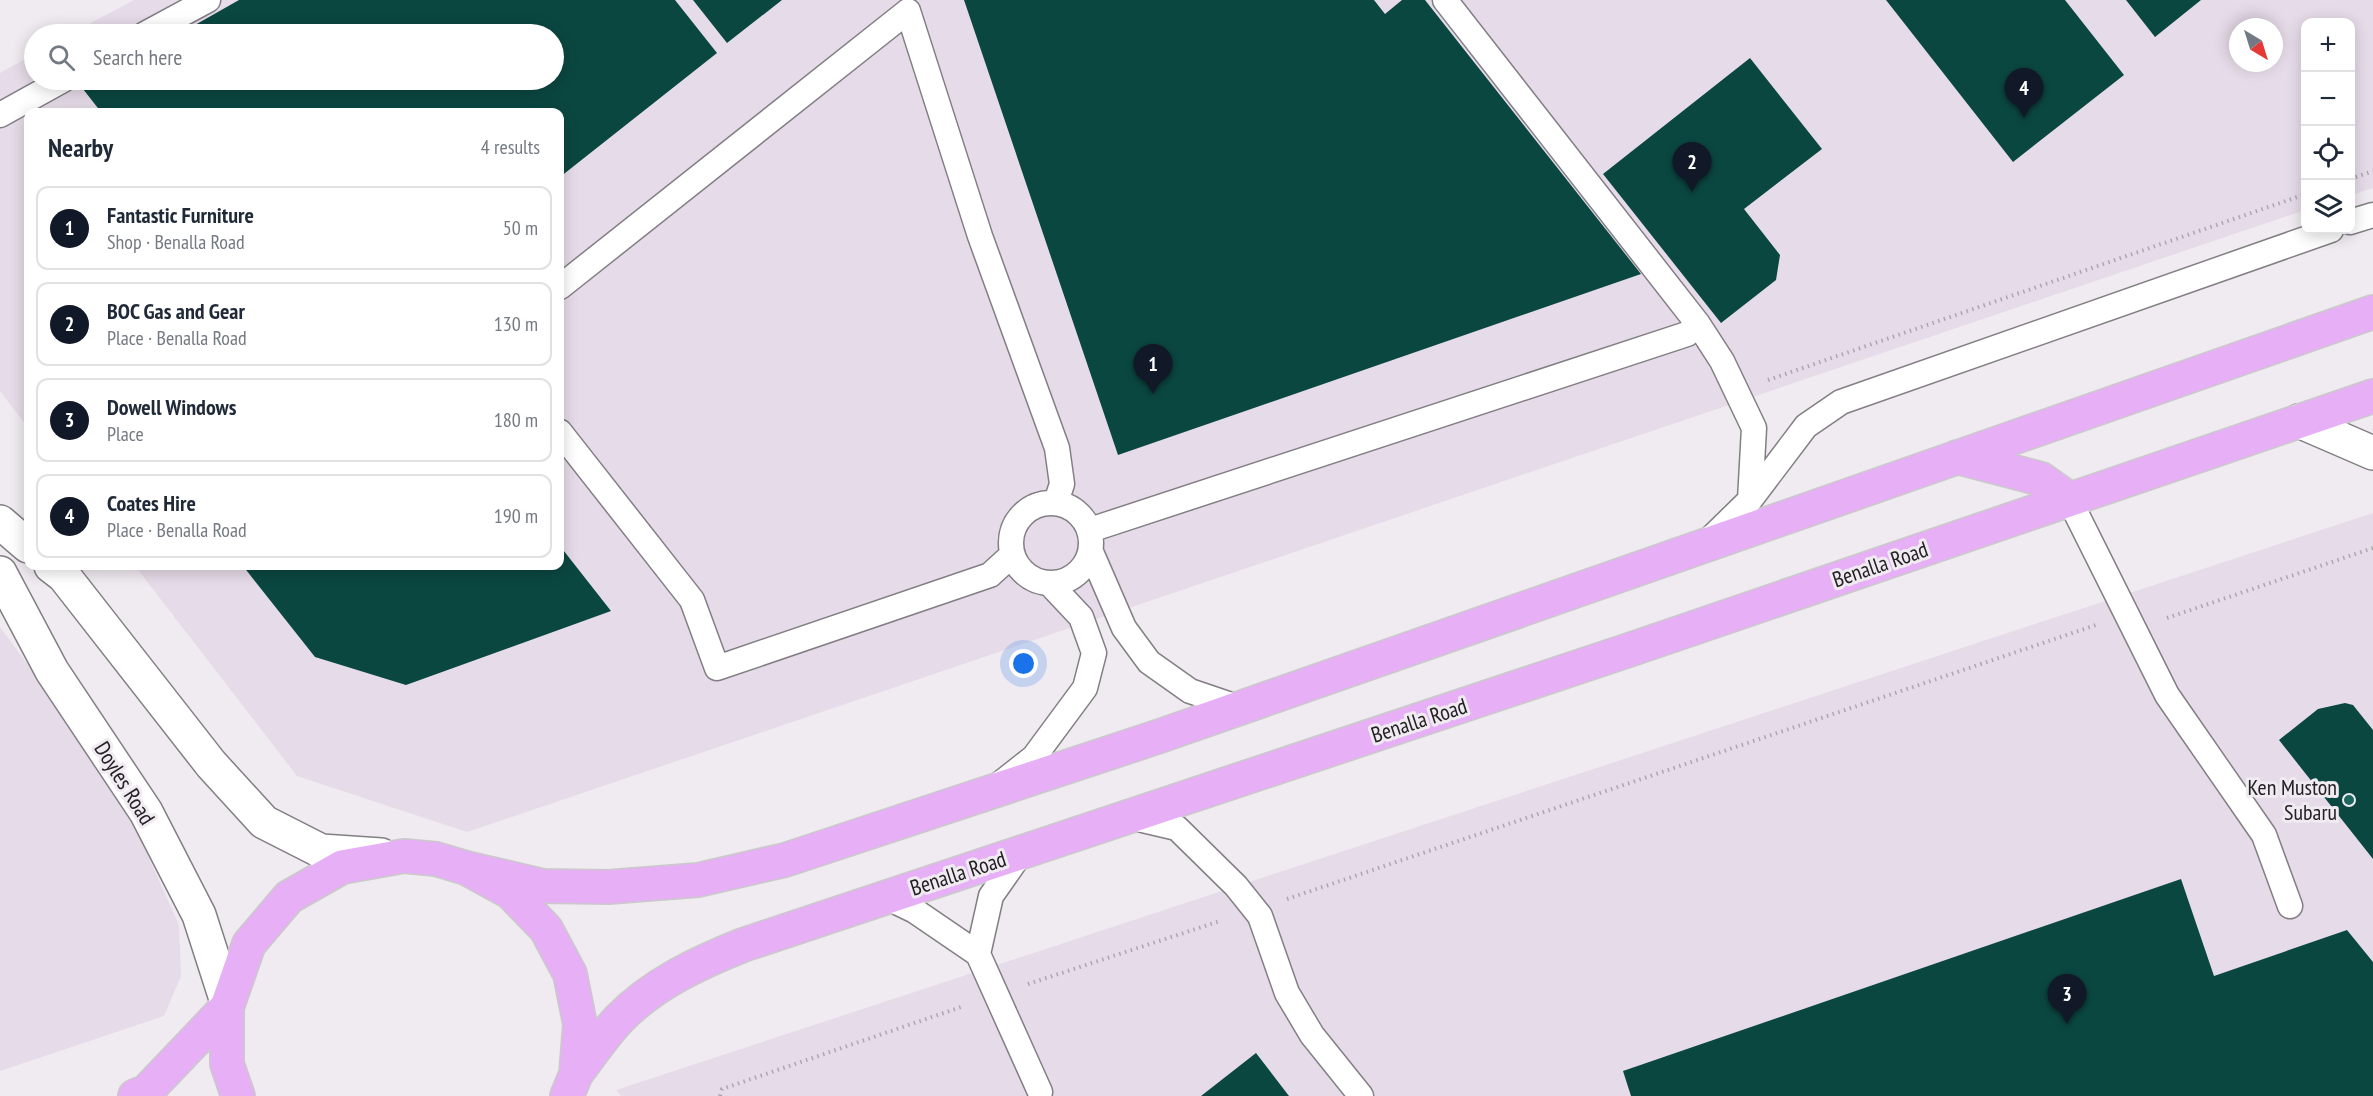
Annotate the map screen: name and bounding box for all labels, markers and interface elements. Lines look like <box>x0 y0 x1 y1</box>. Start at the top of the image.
north arrow <box>2229 18 2283 72</box>
map controls <box>2301 18 2355 234</box>
button: + <box>2301 18 2355 72</box>
search box <box>24 24 564 90</box>
icon: search <box>45 41 78 74</box>
text: Search here <box>93 43 182 71</box>
pin: 4 <box>2004 68 2044 118</box>
button: − <box>2301 72 2355 126</box>
button: locate <box>2301 126 2355 180</box>
text: Nearby <box>48 131 113 164</box>
text: 4 results <box>481 134 540 160</box>
pin: 2 <box>1672 142 1712 192</box>
button: layers <box>2301 180 2355 234</box>
text: Fantastic Furniture <box>107 201 254 229</box>
text: 1 <box>65 215 74 241</box>
text: 50 m <box>503 215 538 241</box>
text: Shop · Benalla Road <box>107 229 245 255</box>
text: BOC Gas and Gear <box>107 297 245 325</box>
text: 2 <box>65 311 74 337</box>
text: 130 m <box>494 311 538 337</box>
text: Place · Benalla Road <box>107 325 247 351</box>
pin: 1 <box>1134 344 1172 394</box>
text: Dowell Windows <box>107 393 236 421</box>
text: 3 <box>65 407 74 433</box>
text: 180 m <box>494 407 538 433</box>
text: Place <box>107 421 144 447</box>
text: Coates Hire <box>107 489 196 517</box>
text: 4 <box>65 503 74 529</box>
text: 190 m <box>494 503 538 529</box>
text: Place · Benalla Road <box>107 517 247 543</box>
street label: Benalla Road <box>1829 535 1931 593</box>
your location <box>1009 649 1038 678</box>
street label: Benalla Road <box>1368 691 1470 749</box>
street label: Doyles Road <box>88 736 162 830</box>
place label: Ken Muston Subaru <box>2248 773 2337 826</box>
marker: Ken Muston Subaru <box>2342 793 2356 807</box>
street label: Benalla Road <box>907 844 1009 902</box>
pin: 3 <box>2048 974 2086 1024</box>

